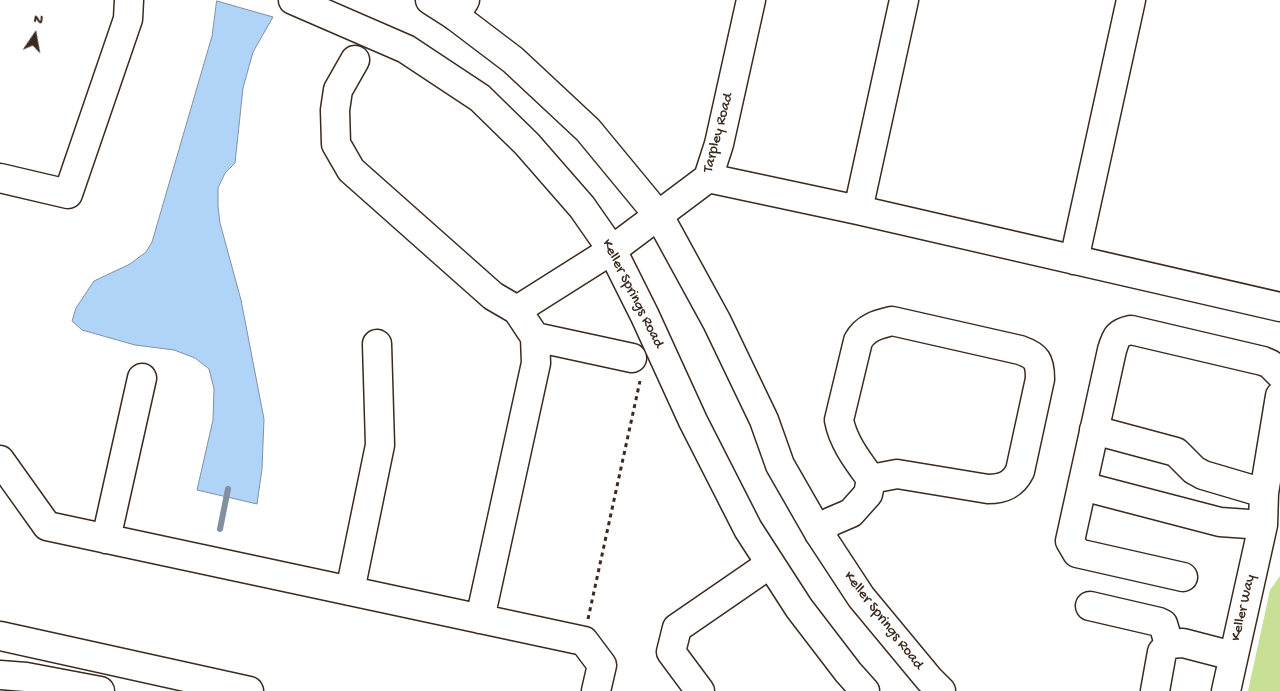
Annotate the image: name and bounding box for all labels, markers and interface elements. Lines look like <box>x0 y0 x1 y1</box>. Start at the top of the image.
north arrow <box>10 10 60 60</box>
text: N <box>32 11 44 29</box>
street label: Tarpley Road <box>700 91 738 175</box>
street label: Keller Springs Road <box>597 237 667 351</box>
street label: Keller Springs Road <box>839 568 927 674</box>
street label: Keller Way <box>1228 573 1260 643</box>

